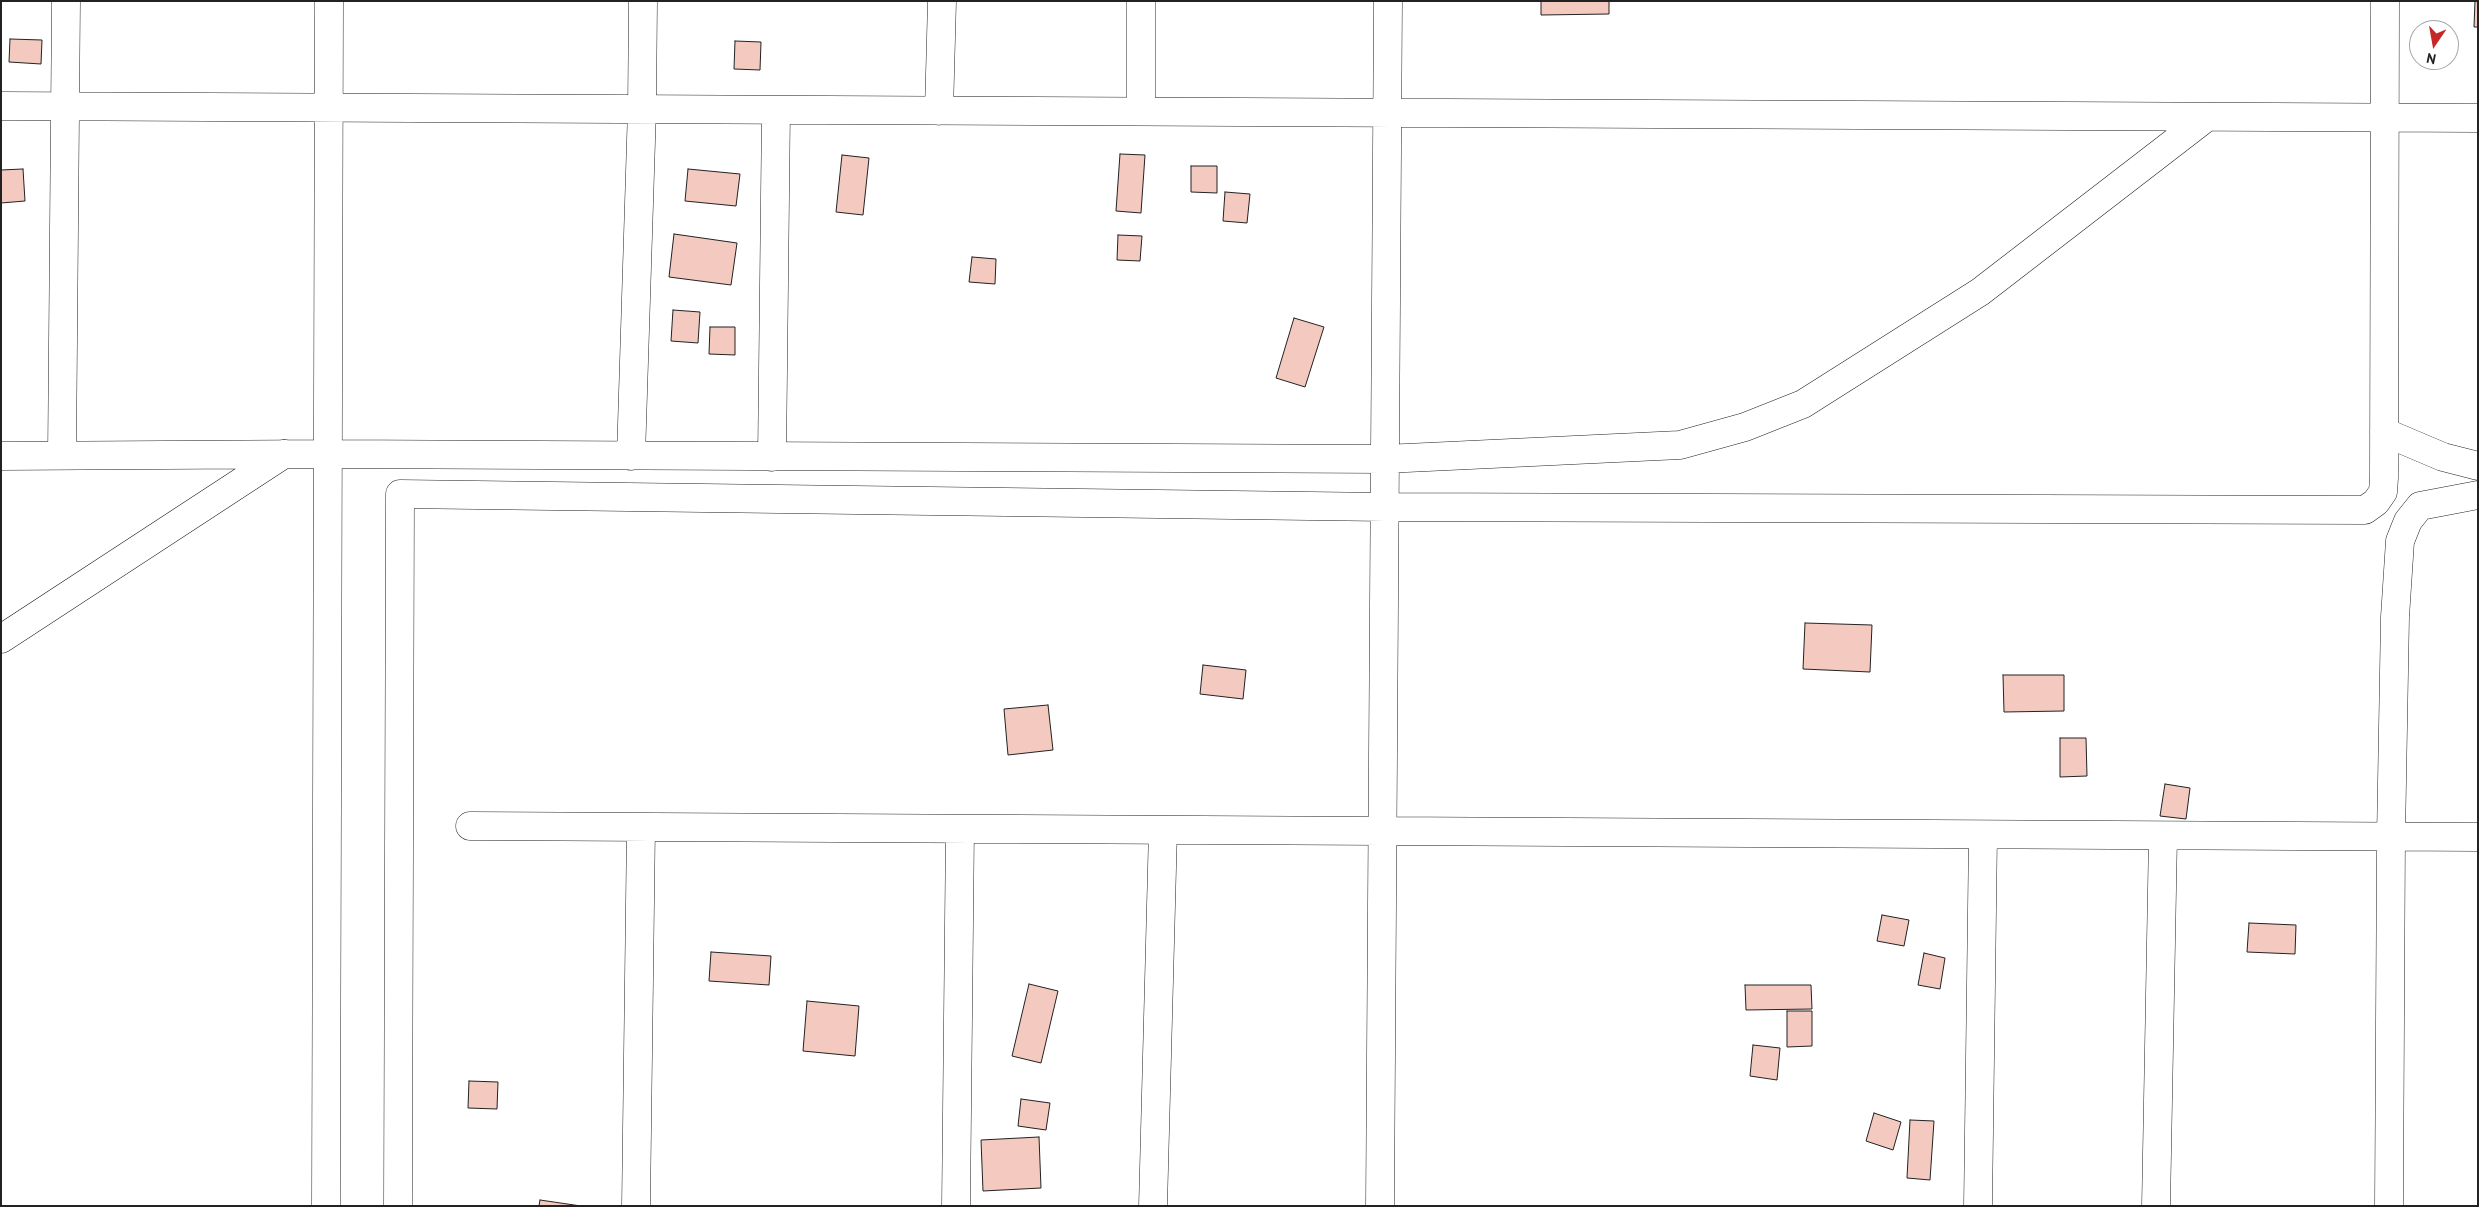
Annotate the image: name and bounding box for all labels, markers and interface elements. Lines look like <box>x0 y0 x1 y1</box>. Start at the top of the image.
north arrow <box>2409 20 2459 70</box>
text: N <box>2425 49 2437 68</box>

